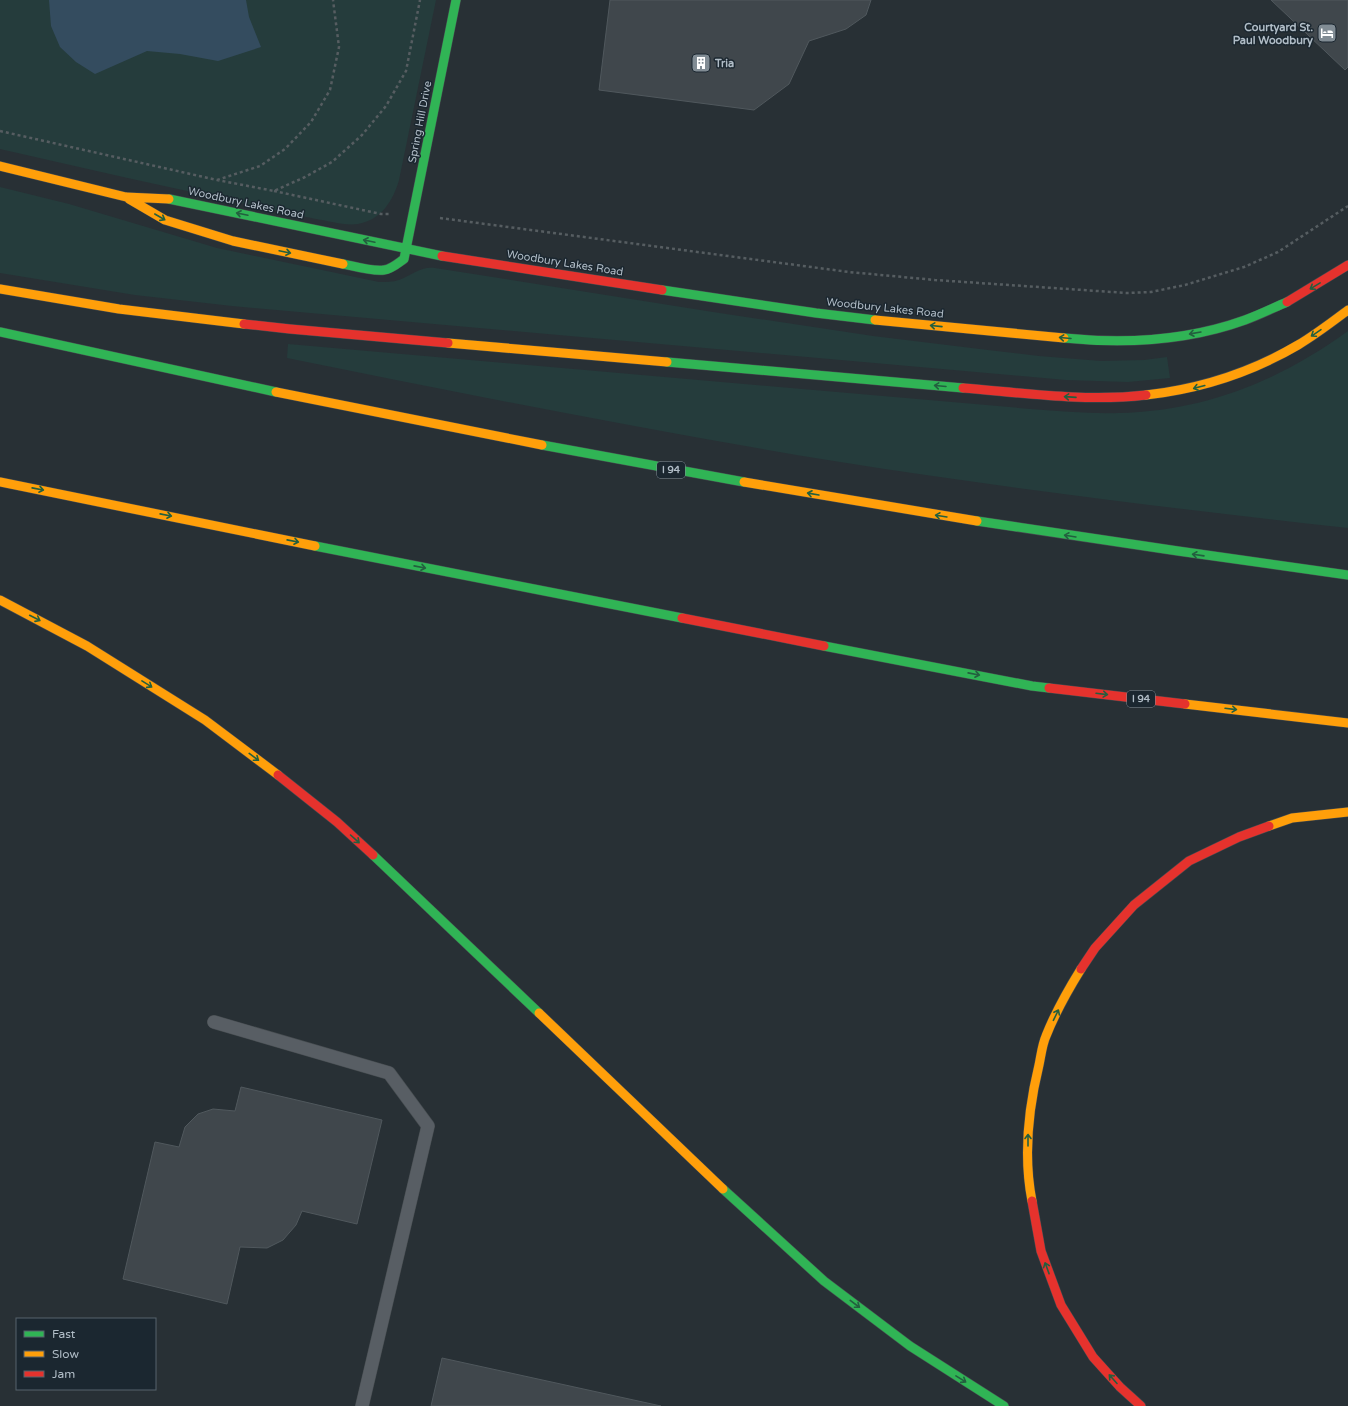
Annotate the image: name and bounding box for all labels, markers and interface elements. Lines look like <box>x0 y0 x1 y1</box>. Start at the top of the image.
place label: Courtyard St. Paul Woodbury <box>1233 21 1313 48</box>
hotel icon: Courtyard St. Paul Woodbury <box>1316 22 1338 44</box>
building icon: Tria <box>690 52 712 74</box>
place label: Tria <box>714 57 734 70</box>
street label: Spring Hill Drive <box>406 80 434 164</box>
street label: Woodbury Lakes Road <box>187 184 305 222</box>
one-way arrow <box>236 210 249 218</box>
one-way arrow <box>154 213 166 221</box>
one-way arrow <box>363 236 376 244</box>
street label: Woodbury Lakes Road <box>506 247 624 279</box>
one-way arrow <box>278 248 291 256</box>
one-way arrow <box>1309 282 1321 290</box>
street label: Woodbury Lakes Road <box>826 295 944 321</box>
one-way arrow <box>930 323 943 330</box>
one-way arrow <box>1311 329 1322 337</box>
one-way arrow <box>1189 330 1202 338</box>
one-way arrow <box>1059 335 1072 342</box>
one-way arrow <box>934 382 947 389</box>
one-way arrow <box>1192 384 1205 391</box>
one-way arrow <box>1064 393 1077 400</box>
road number: I 94 <box>657 462 685 478</box>
one-way arrow <box>31 486 44 494</box>
one-way arrow <box>807 490 820 498</box>
one-way arrow <box>159 512 172 520</box>
one-way arrow <box>935 512 948 520</box>
one-way arrow <box>1064 532 1077 540</box>
one-way arrow <box>286 537 299 545</box>
one-way arrow <box>1192 551 1205 559</box>
one-way arrow <box>414 563 427 571</box>
one-way arrow <box>28 615 40 623</box>
one-way arrow <box>967 671 980 679</box>
one-way arrow <box>141 680 153 688</box>
one-way arrow <box>1095 690 1108 698</box>
road number: I 94 <box>1127 691 1155 707</box>
one-way arrow <box>1224 705 1237 713</box>
one-way arrow <box>249 753 260 761</box>
one-way arrow <box>350 834 360 844</box>
one-way arrow <box>1053 1009 1060 1021</box>
one-way arrow <box>1024 1134 1032 1147</box>
one-way arrow <box>1043 1262 1051 1274</box>
one-way arrow <box>850 1300 861 1309</box>
legend <box>16 1318 156 1390</box>
text: Fast <box>52 1327 76 1341</box>
text: Slow <box>52 1347 79 1361</box>
text: Jam <box>52 1367 75 1381</box>
one-way arrow <box>1108 1374 1118 1384</box>
one-way arrow <box>955 1375 966 1383</box>

